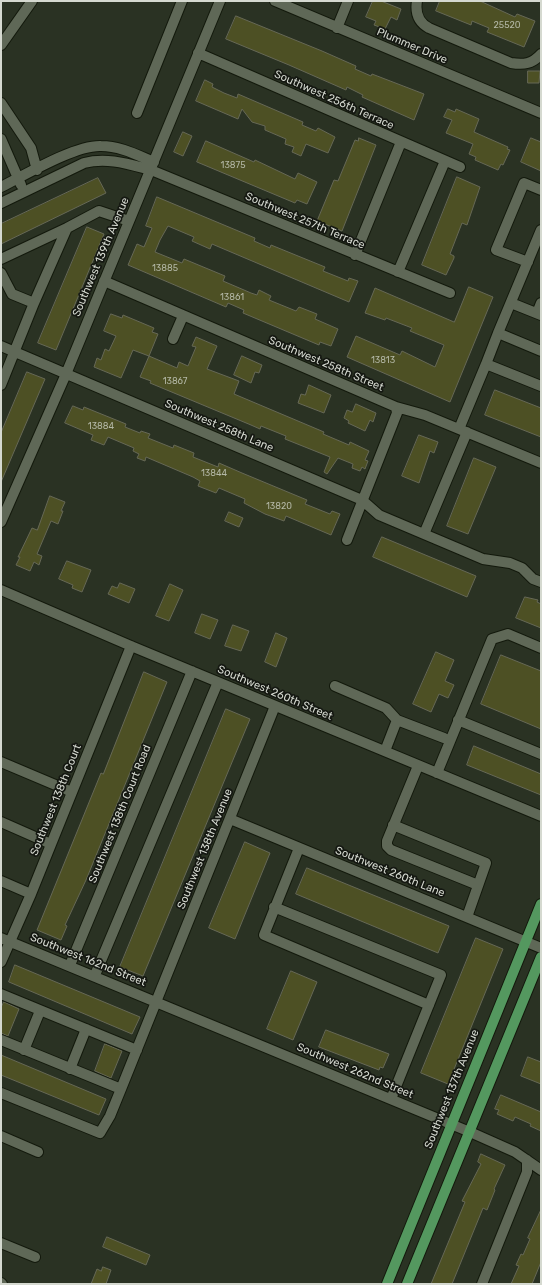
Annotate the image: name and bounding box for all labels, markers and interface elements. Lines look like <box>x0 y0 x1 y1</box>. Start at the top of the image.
house number: 25520 <box>494 20 520 30</box>
street label: Plummer Drive <box>375 25 449 67</box>
street label: Southwest 256th Terrace <box>272 68 396 132</box>
house number: 13875 <box>221 160 245 170</box>
street label: Southwest 257th Terrace <box>243 190 367 252</box>
street label: Southwest 139th Avenue <box>70 195 132 319</box>
house number: 13885 <box>152 263 178 273</box>
house number: 13861 <box>220 292 244 302</box>
street label: Southwest 258th Street <box>267 334 385 394</box>
house number: 13813 <box>371 355 395 365</box>
house number: 13867 <box>163 376 187 386</box>
street label: Southwest 258th Lane <box>163 397 275 455</box>
house number: 13884 <box>88 421 114 431</box>
house number: 13844 <box>201 468 227 478</box>
house number: 13820 <box>266 501 292 511</box>
street label: Southwest 260th Street <box>215 663 335 723</box>
street label: Southwest 138th Court <box>28 742 84 858</box>
street label: Southwest 138th Court Road <box>86 743 154 885</box>
street label: Southwest 138th Avenue <box>175 787 235 911</box>
street label: Southwest 260th Lane <box>333 844 447 900</box>
street label: Southwest 162nd Street <box>28 931 148 989</box>
street label: Southwest 137th Avenue <box>422 1028 482 1150</box>
street label: Southwest 262nd Street <box>295 1040 415 1102</box>

